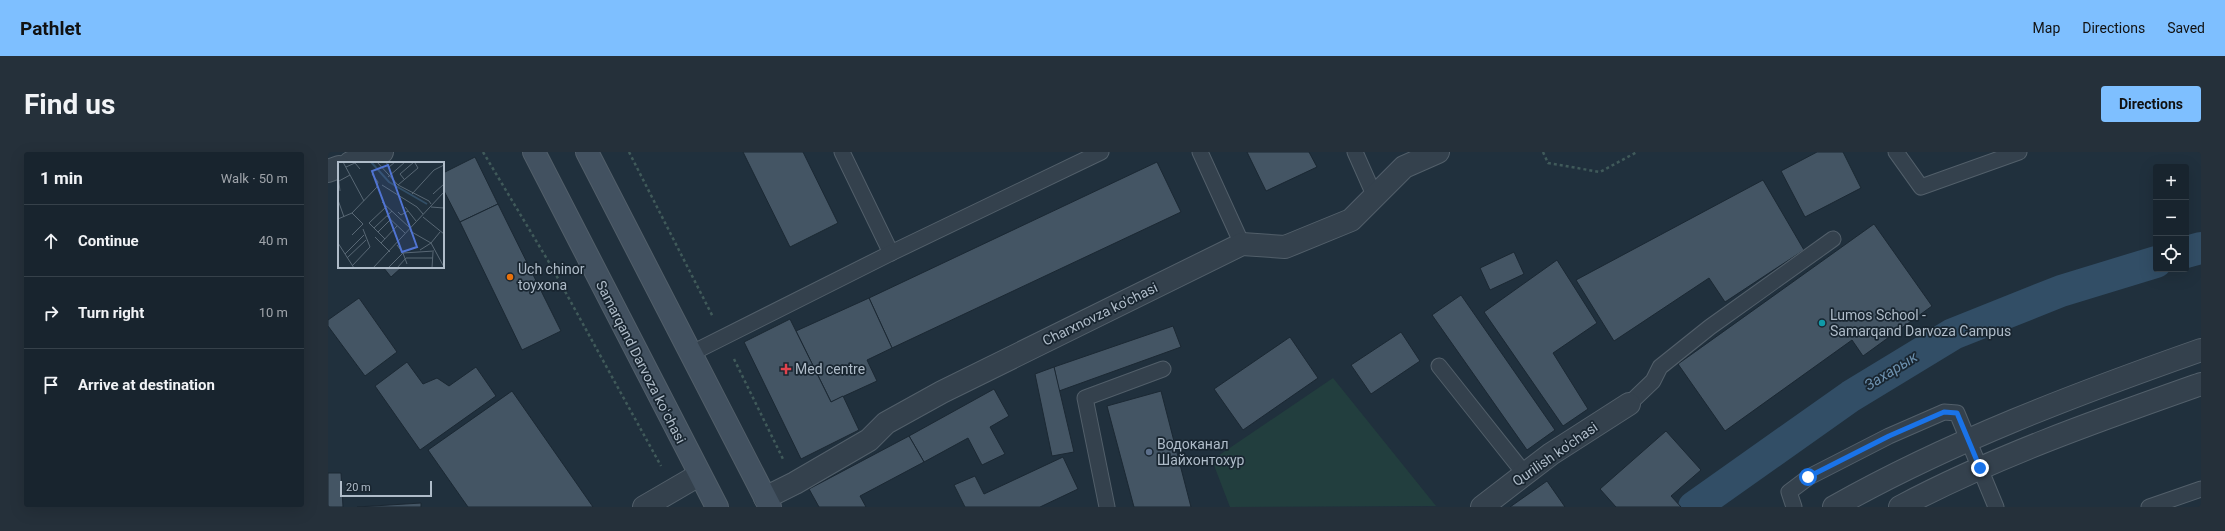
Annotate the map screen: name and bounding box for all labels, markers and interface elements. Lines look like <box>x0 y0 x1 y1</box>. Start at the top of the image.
text: Pathlet <box>20 17 81 40</box>
text: Map <box>2033 20 2060 36</box>
text: Directions <box>2082 20 2145 36</box>
text: Saved <box>2167 20 2205 36</box>
button: Directions <box>2101 86 2201 122</box>
text: Find us <box>24 88 115 121</box>
inset map <box>338 162 444 268</box>
map controls <box>2153 164 2189 272</box>
button: + <box>2153 164 2189 200</box>
text: 1 min <box>40 168 83 188</box>
text: Walk · 50 m <box>221 171 288 186</box>
button: − <box>2153 200 2189 236</box>
icon: ahead <box>40 230 62 252</box>
text: Continue <box>78 232 139 250</box>
text: 40 m <box>259 233 288 248</box>
button: locate <box>2153 236 2189 272</box>
place label: Uch chinor toyxona <box>518 261 585 293</box>
marker: Uch chinor toyxona <box>505 272 515 282</box>
street label: Samarqand Darvoza koʻchasi <box>593 278 689 446</box>
street label: Charxnovza ko'chasi <box>1040 279 1160 349</box>
icon: right <box>40 302 62 324</box>
text: Turn right <box>78 304 144 322</box>
text: 10 m <box>259 305 288 320</box>
place label: Lumos School - Samarqand Darvoza Campus <box>1830 307 2011 339</box>
marker: Lumos School - Samarqand Darvoza Campus <box>1817 318 1827 328</box>
water label: Захарык <box>1861 347 1922 394</box>
place label: Med centre <box>795 361 865 377</box>
marker: Med centre <box>780 363 792 375</box>
icon: arrive <box>40 374 62 396</box>
text: Arrive at destination <box>78 376 215 394</box>
street label: Qurilish ko'chasi <box>1509 419 1601 489</box>
place label: Водоканал Шайхонтохур <box>1157 436 1245 468</box>
marker: Водоканал Шайхонтохур <box>1144 447 1154 457</box>
route end <box>1971 459 1989 477</box>
route start <box>1799 468 1817 486</box>
scale bar <box>340 479 432 498</box>
text: 20 m <box>346 481 371 494</box>

